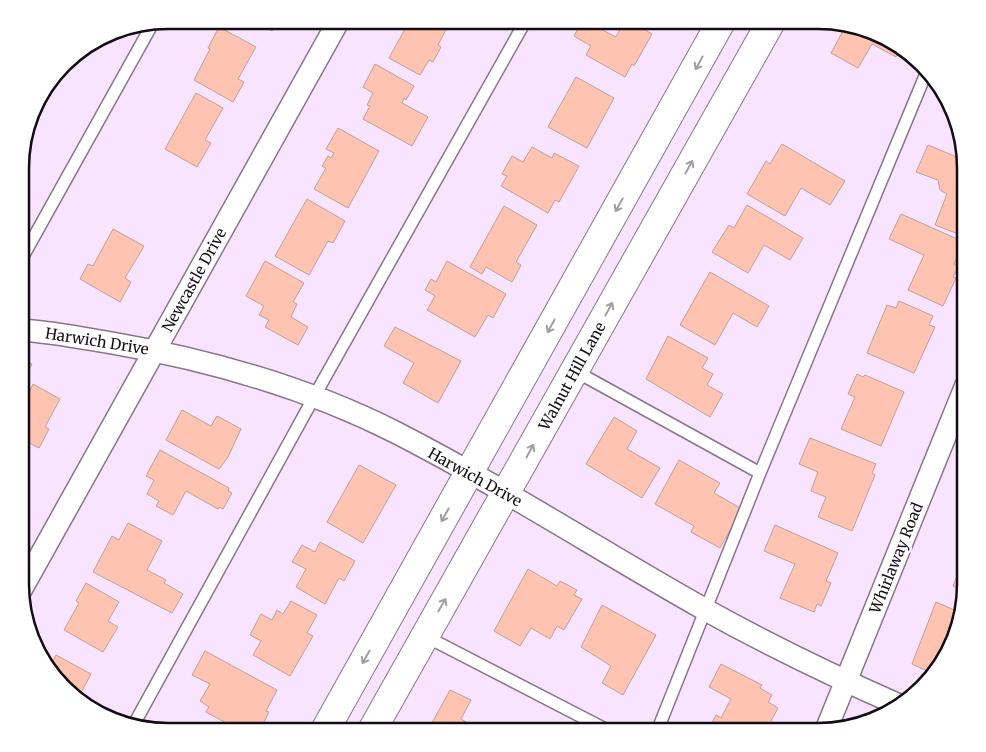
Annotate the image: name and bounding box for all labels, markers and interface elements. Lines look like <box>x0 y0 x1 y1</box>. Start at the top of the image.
one-way arrow <box>693 55 703 69</box>
one-way arrow <box>684 160 694 175</box>
one-way arrow <box>614 197 624 211</box>
street label: Newcastle Drive <box>158 225 230 335</box>
one-way arrow <box>605 302 615 317</box>
street label: Walnut Hill Lane <box>534 318 610 434</box>
one-way arrow <box>546 318 556 333</box>
street label: Harwich Drive <box>44 323 150 359</box>
street label: Harwich Drive <box>425 443 525 511</box>
one-way arrow <box>525 444 535 458</box>
street label: Whirlaway Road <box>865 500 927 617</box>
one-way arrow <box>440 508 450 522</box>
one-way arrow <box>438 599 448 613</box>
one-way arrow <box>361 649 370 664</box>

